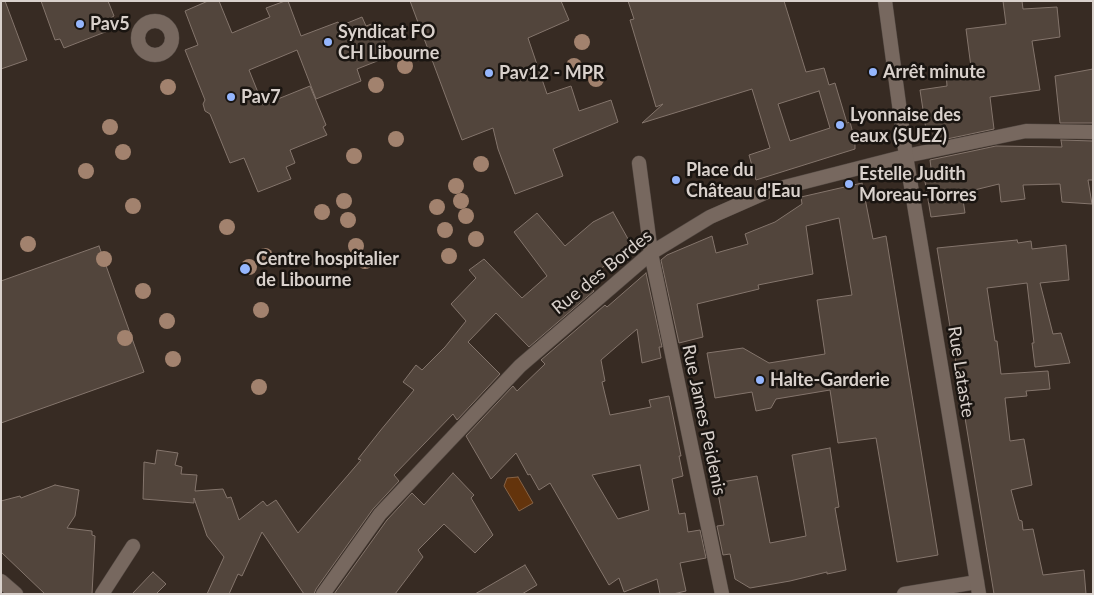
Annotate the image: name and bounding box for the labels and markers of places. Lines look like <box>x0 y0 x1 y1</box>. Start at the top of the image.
place label: Pav5 <box>90 13 130 35</box>
marker: Pav5 <box>74 18 86 30</box>
place label: Syndicat FO CH Libourne <box>338 21 439 64</box>
marker: Syndicat FO CH Libourne <box>322 36 334 48</box>
place label: Arrêt minute <box>883 61 985 83</box>
place label: Pav12 - MPR <box>499 62 604 84</box>
marker: Arrêt minute <box>867 66 879 78</box>
marker: Pav12 - MPR <box>483 67 495 79</box>
place label: Pav7 <box>241 86 281 108</box>
marker: Pav7 <box>225 91 237 103</box>
place label: Lyonnaise des eaux (SUEZ) <box>850 104 961 146</box>
marker: Lyonnaise des eaux (SUEZ) <box>834 119 846 131</box>
place label: Place du Château d'Eau <box>686 159 801 202</box>
place label: Estelle Judith Moreau-Torres <box>859 163 977 205</box>
marker: Place du Château d'Eau <box>670 174 682 186</box>
marker: Estelle Judith Moreau-Torres <box>843 178 855 190</box>
place label: Centre hospitalier de Libourne <box>256 248 399 290</box>
marker: Centre hospitalier de Libourne <box>238 262 252 276</box>
place label: Halte-Garderie <box>770 369 890 391</box>
marker: Halte-Garderie <box>754 374 766 386</box>

